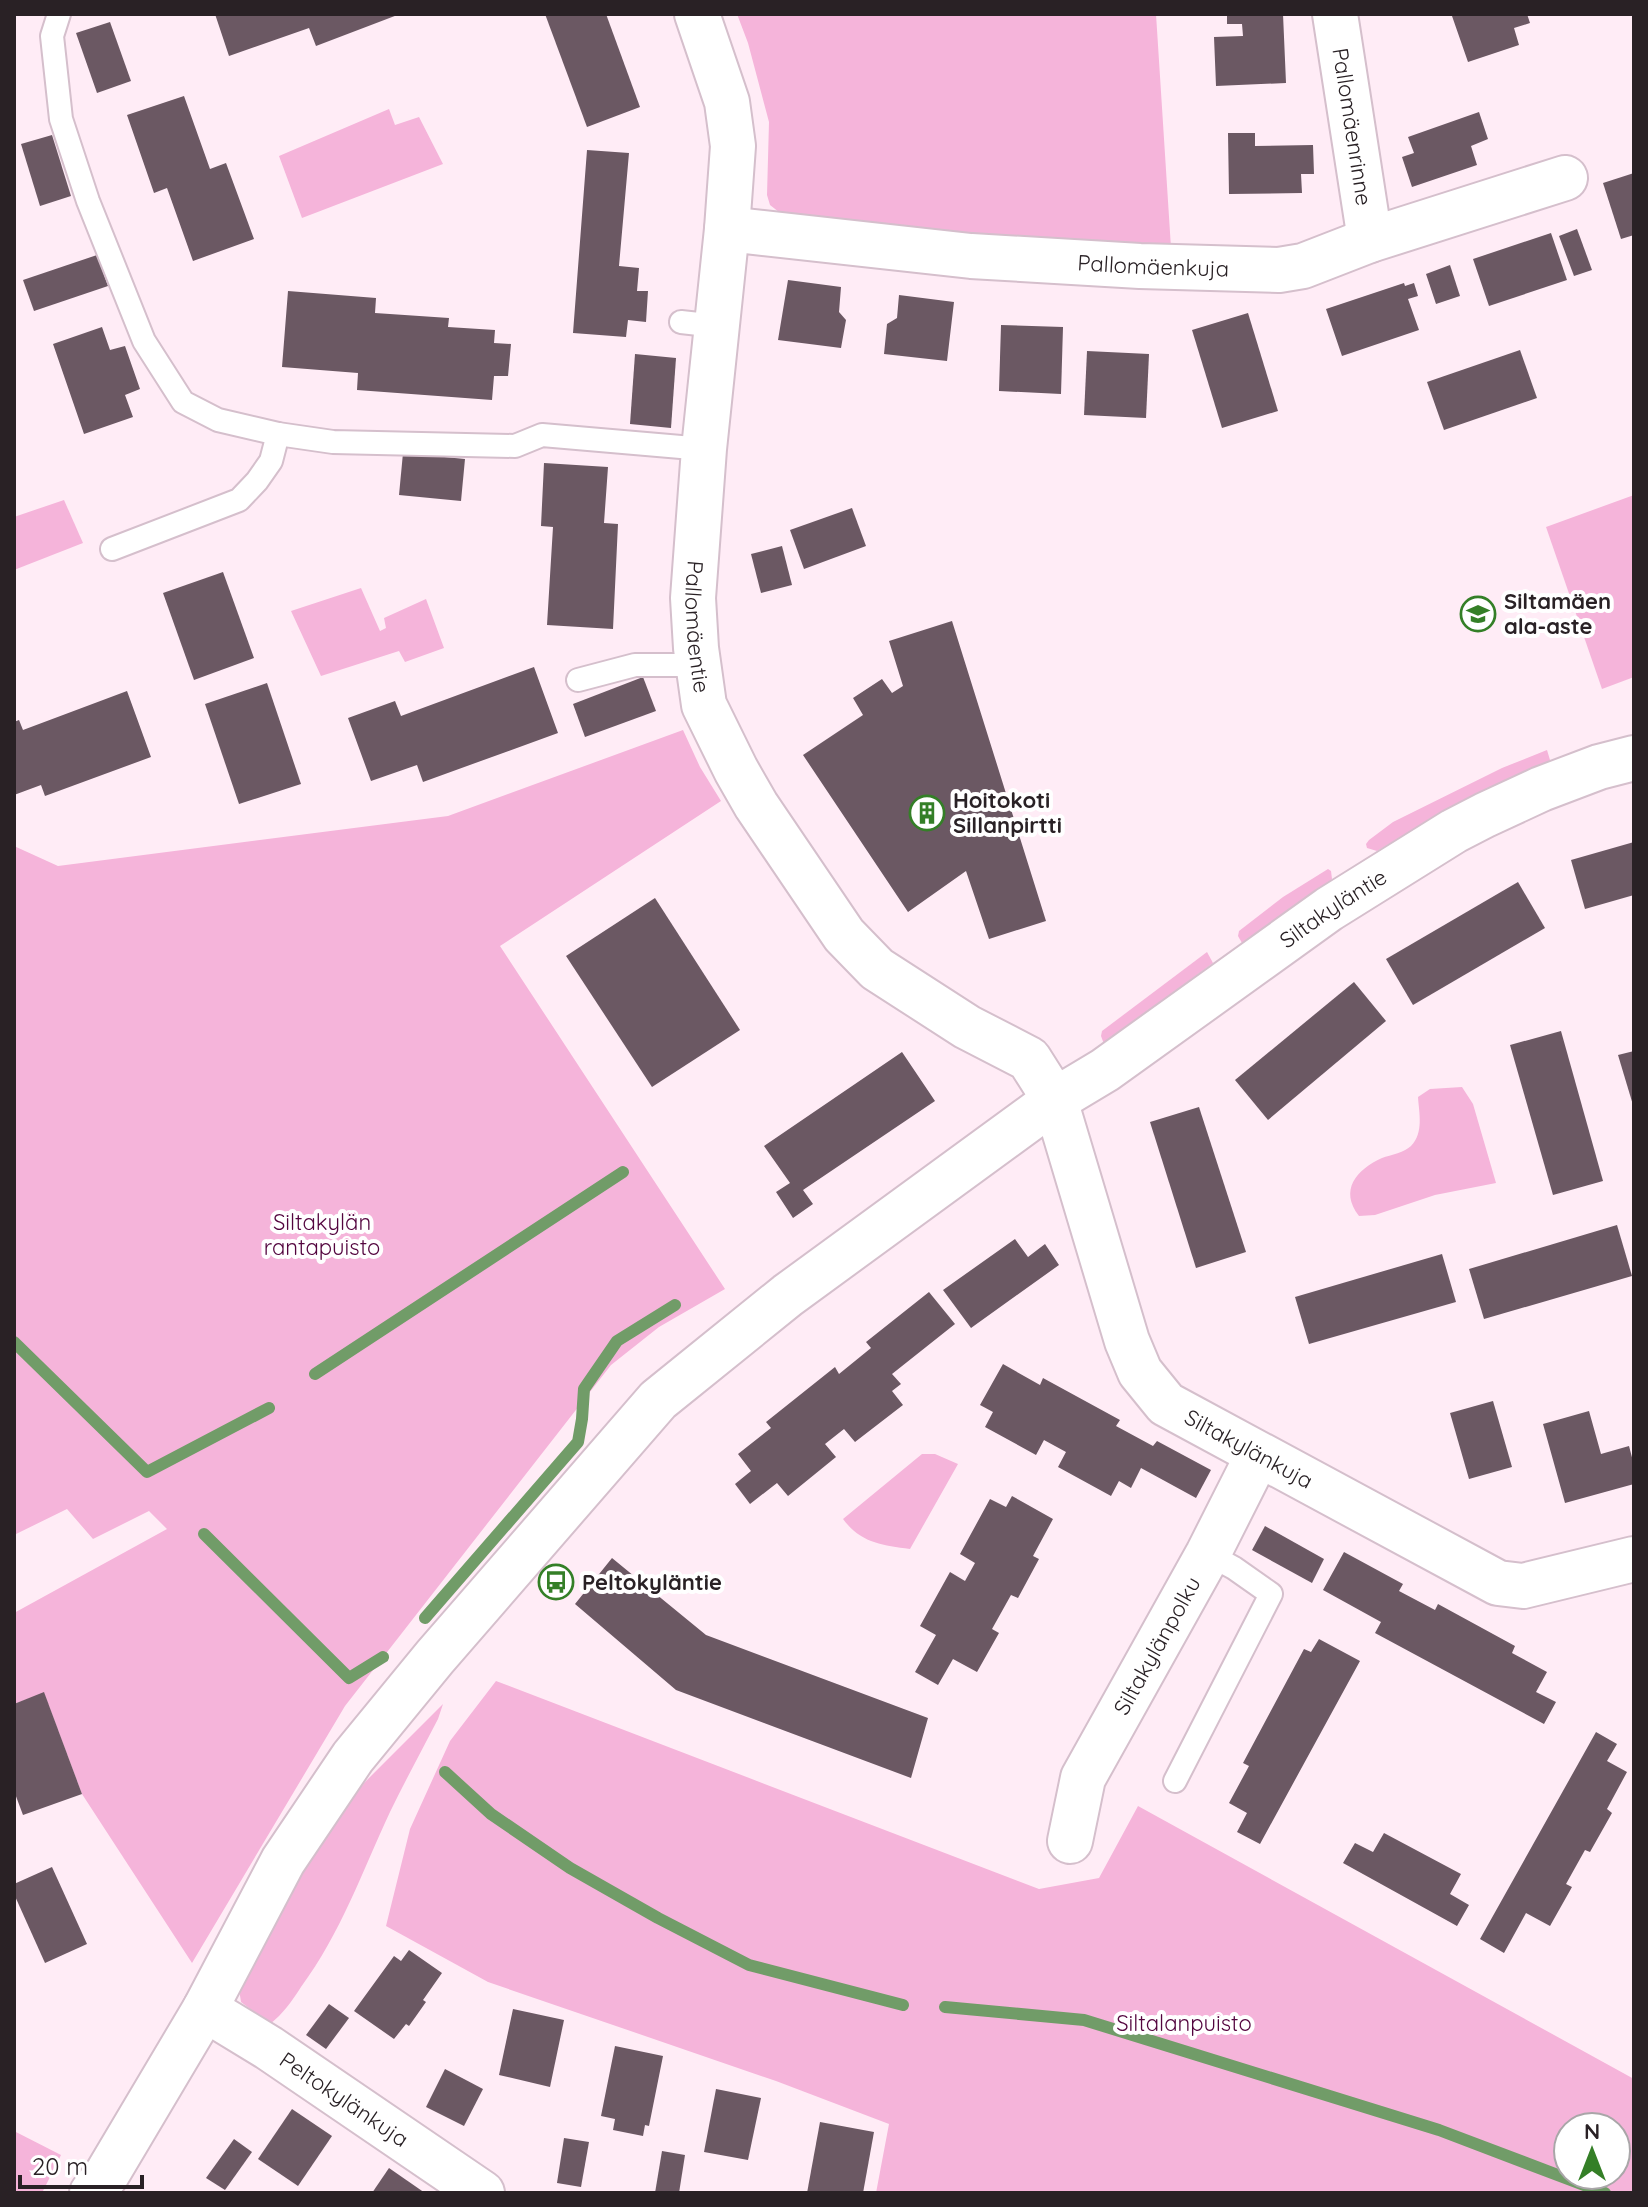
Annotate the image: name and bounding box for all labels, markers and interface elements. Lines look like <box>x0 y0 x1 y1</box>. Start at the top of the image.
street label: Pallomäenrinne <box>1326 46 1378 207</box>
street label: Pallomäenkuja <box>1077 248 1229 283</box>
street label: Pallomäentie <box>679 559 716 695</box>
place label: Siltamäen ala-aste <box>1504 587 1611 640</box>
school or university icon: Siltamäen ala-aste <box>1459 595 1497 633</box>
place label: Hoitokoti Sillanpirtti <box>953 786 1062 839</box>
building icon: Hoitokoti Sillanpirtti <box>908 794 946 832</box>
street label: Siltakyläntie <box>1274 863 1392 954</box>
park label: Siltakylän rantapuisto <box>264 1208 380 1261</box>
street label: Siltakylänkuja <box>1180 1403 1318 1495</box>
bus stop icon: Peltokyläntie <box>537 1563 575 1601</box>
place label: Peltokyläntie <box>582 1568 722 1596</box>
street label: Siltakylänpolku <box>1107 1571 1207 1720</box>
park label: Siltalanpuisto <box>1116 2009 1252 2037</box>
street label: Peltokylänkuja <box>274 2045 414 2153</box>
north arrow <box>1552 2111 1632 2191</box>
text: N <box>1584 2117 1600 2145</box>
scale bar <box>20 2139 142 2189</box>
text: 20 m <box>32 2151 88 2181</box>

